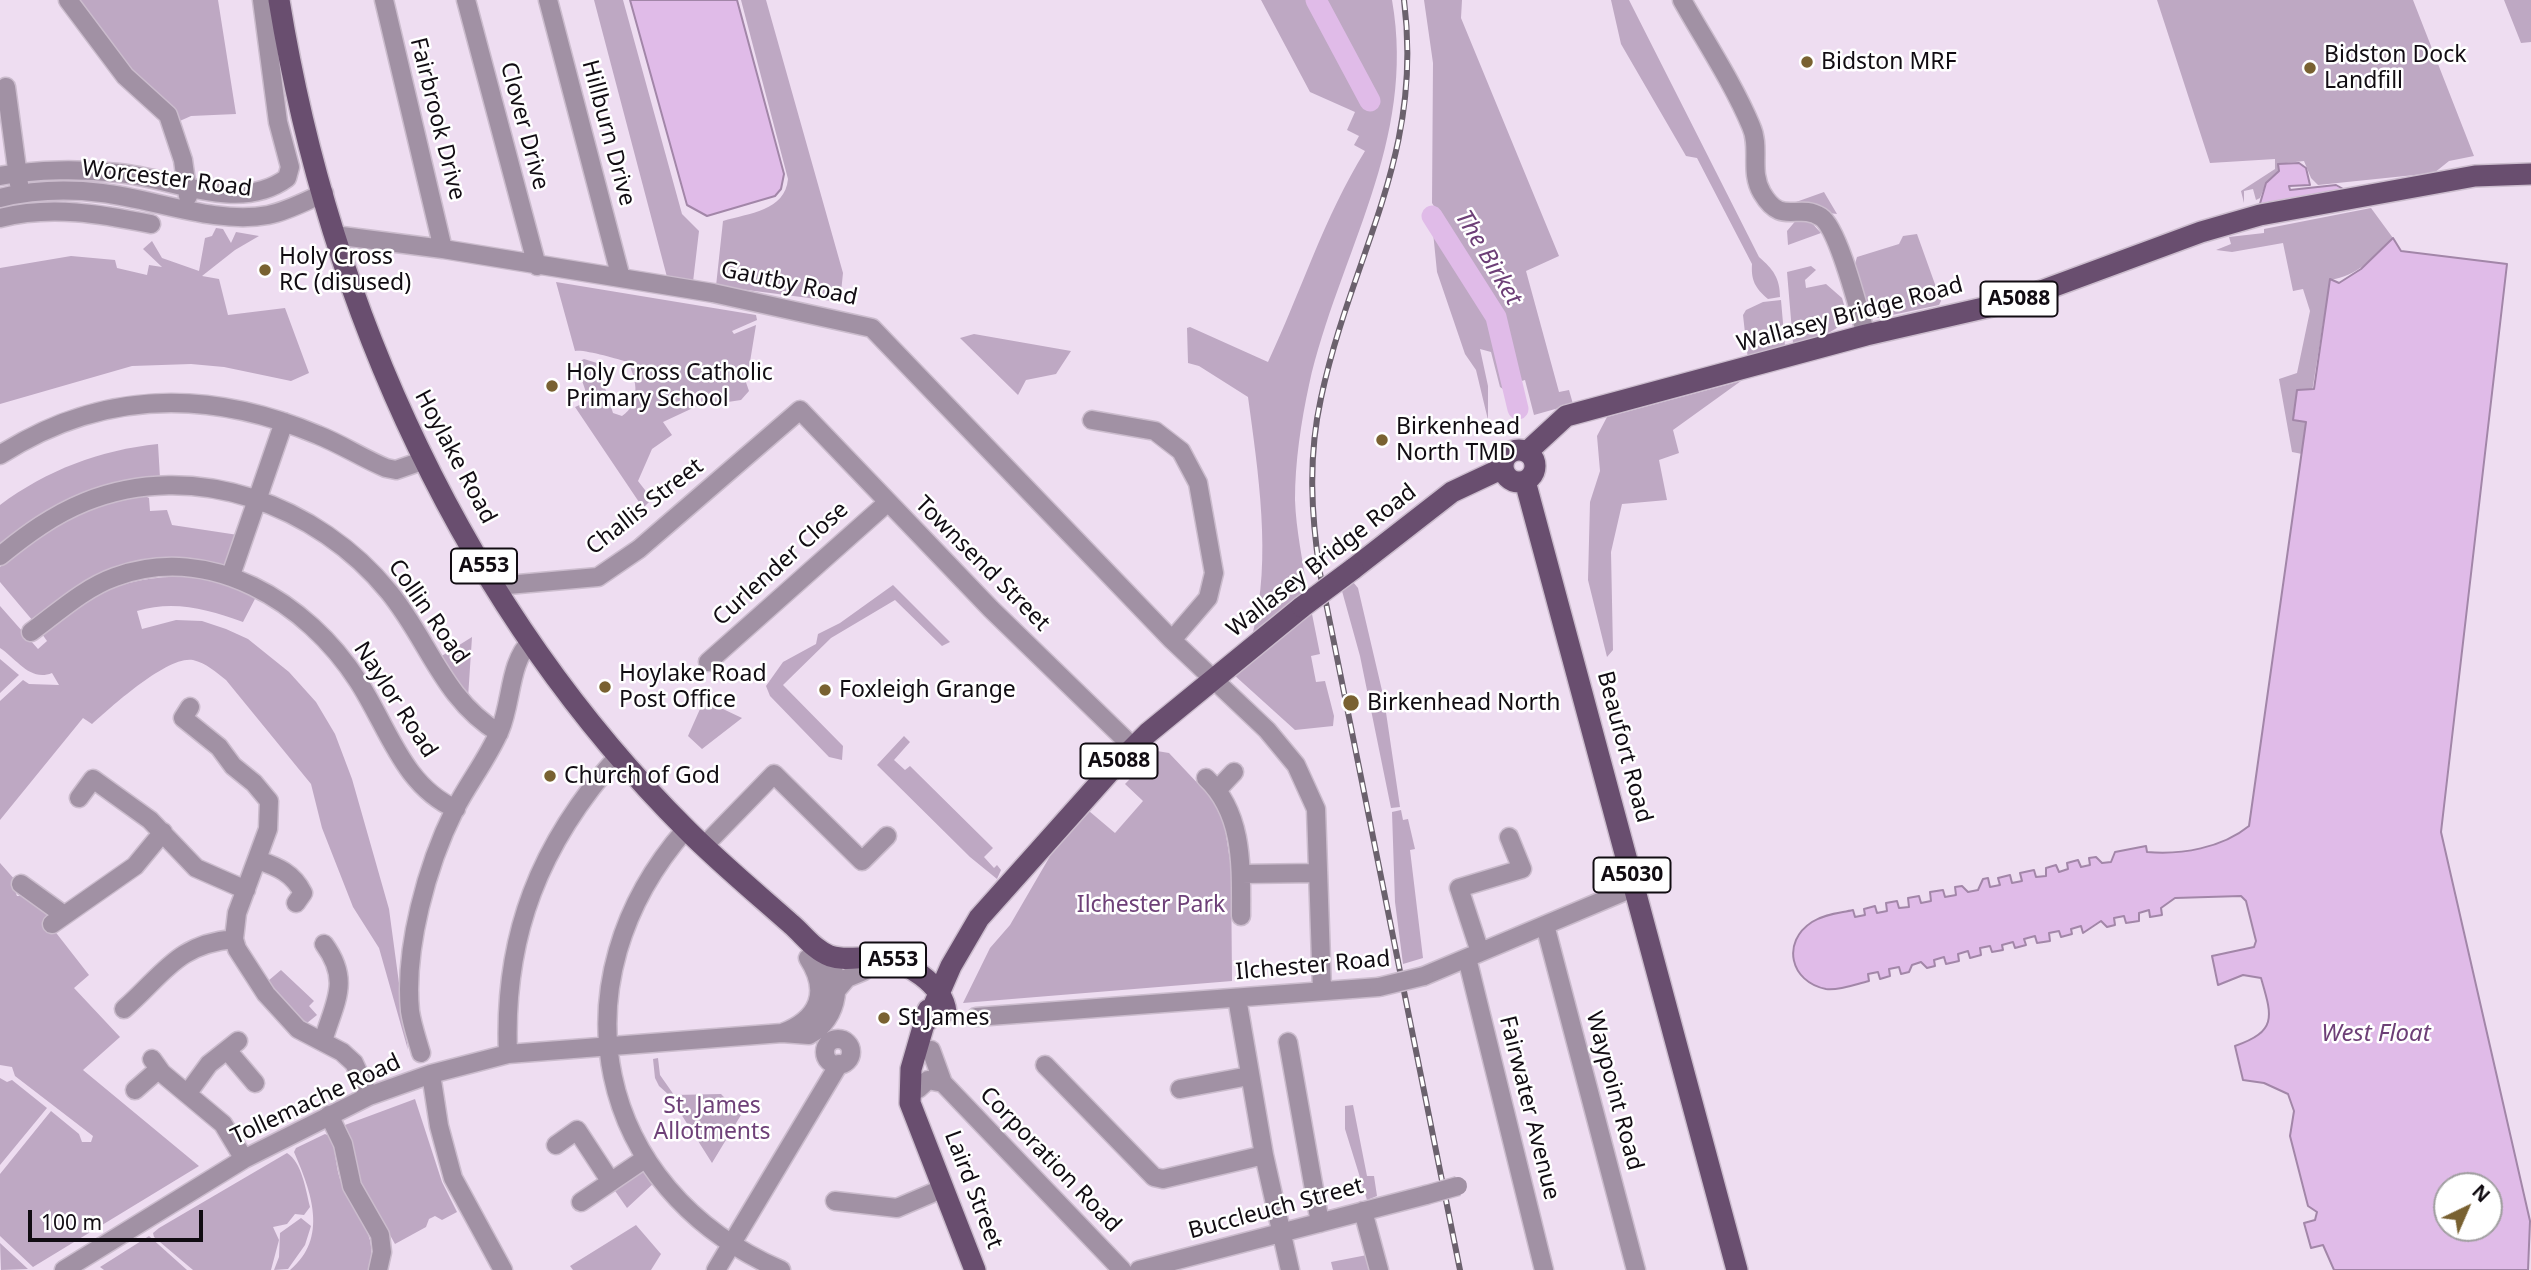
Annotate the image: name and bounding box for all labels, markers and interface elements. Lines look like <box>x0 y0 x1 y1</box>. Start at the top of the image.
street label: Fairbrook Drive <box>403 35 471 203</box>
place label: Bidston Dock Landfill <box>2324 41 2466 95</box>
place label: Bidston MRF <box>1821 48 1957 76</box>
marker: Bidston MRF <box>1799 54 1815 70</box>
street label: Hillburn Drive <box>575 57 641 209</box>
street label: Clover Drive <box>494 59 554 193</box>
marker: Bidston Dock Landfill <box>2302 60 2318 76</box>
street label: Worcester Road <box>80 155 254 203</box>
water label: The Birket <box>1448 205 1528 311</box>
place label: Holy Cross RC (disused) <box>279 243 411 297</box>
street label: Gautby Road <box>718 256 860 312</box>
marker: Holy Cross RC (disused) <box>257 262 273 278</box>
street label: Wallasey Bridge Road <box>1734 272 1966 358</box>
road number: A5088 <box>1980 282 2058 316</box>
place label: Holy Cross Catholic Primary School <box>566 359 773 413</box>
marker: Holy Cross Catholic Primary School <box>544 378 560 394</box>
street label: Hoylake Road <box>408 385 502 529</box>
place label: Birkenhead North TMD <box>1396 413 1520 467</box>
marker: Birkenhead North TMD <box>1374 432 1390 448</box>
street label: Challis Street <box>581 453 709 561</box>
street label: Wallasey Bridge Road <box>1222 478 1422 644</box>
street label: Townsend Street <box>909 491 1055 637</box>
street label: Curlender Close <box>708 496 854 632</box>
road number: A553 <box>451 548 517 584</box>
street label: Collin Road <box>382 554 474 670</box>
street label: Naylor Road <box>347 637 443 763</box>
place label: Hoylake Road Post Office <box>619 660 767 714</box>
street label: Beaufort Road <box>1590 668 1658 826</box>
place label: Foxleigh Grange <box>839 676 1016 704</box>
marker: Hoylake Road Post Office <box>597 679 613 695</box>
marker: Foxleigh Grange <box>817 682 833 698</box>
place label: Birkenhead North <box>1367 689 1560 717</box>
marker: Birkenhead North <box>1341 693 1361 713</box>
road number: A5088 <box>1080 744 1158 778</box>
place label: Church of God <box>564 762 720 790</box>
marker: Church of God <box>542 768 558 784</box>
road number: A5030 <box>1594 858 1670 892</box>
park label: Ilchester Park <box>1077 891 1225 919</box>
road number: A553 <box>860 942 926 978</box>
street label: Ilchester Road <box>1235 945 1391 987</box>
place label: St James <box>898 1004 990 1032</box>
street label: Waypoint Road <box>1580 1009 1648 1173</box>
marker: St James <box>876 1010 892 1026</box>
street label: Fairwater Avenue <box>1493 1013 1565 1203</box>
water label: West Float <box>2321 1020 2431 1048</box>
street label: Tollemache Road <box>227 1049 405 1151</box>
street label: Corporation Road <box>974 1082 1126 1238</box>
park label: St. James Allotments <box>654 1092 770 1146</box>
street label: Laird Street <box>938 1127 1008 1253</box>
street label: Buccleuch Street <box>1186 1172 1366 1246</box>
north arrow <box>2433 1172 2503 1242</box>
text: N <box>2467 1179 2496 1208</box>
scale bar <box>32 1196 206 1240</box>
text: 100 m <box>41 1208 102 1236</box>

